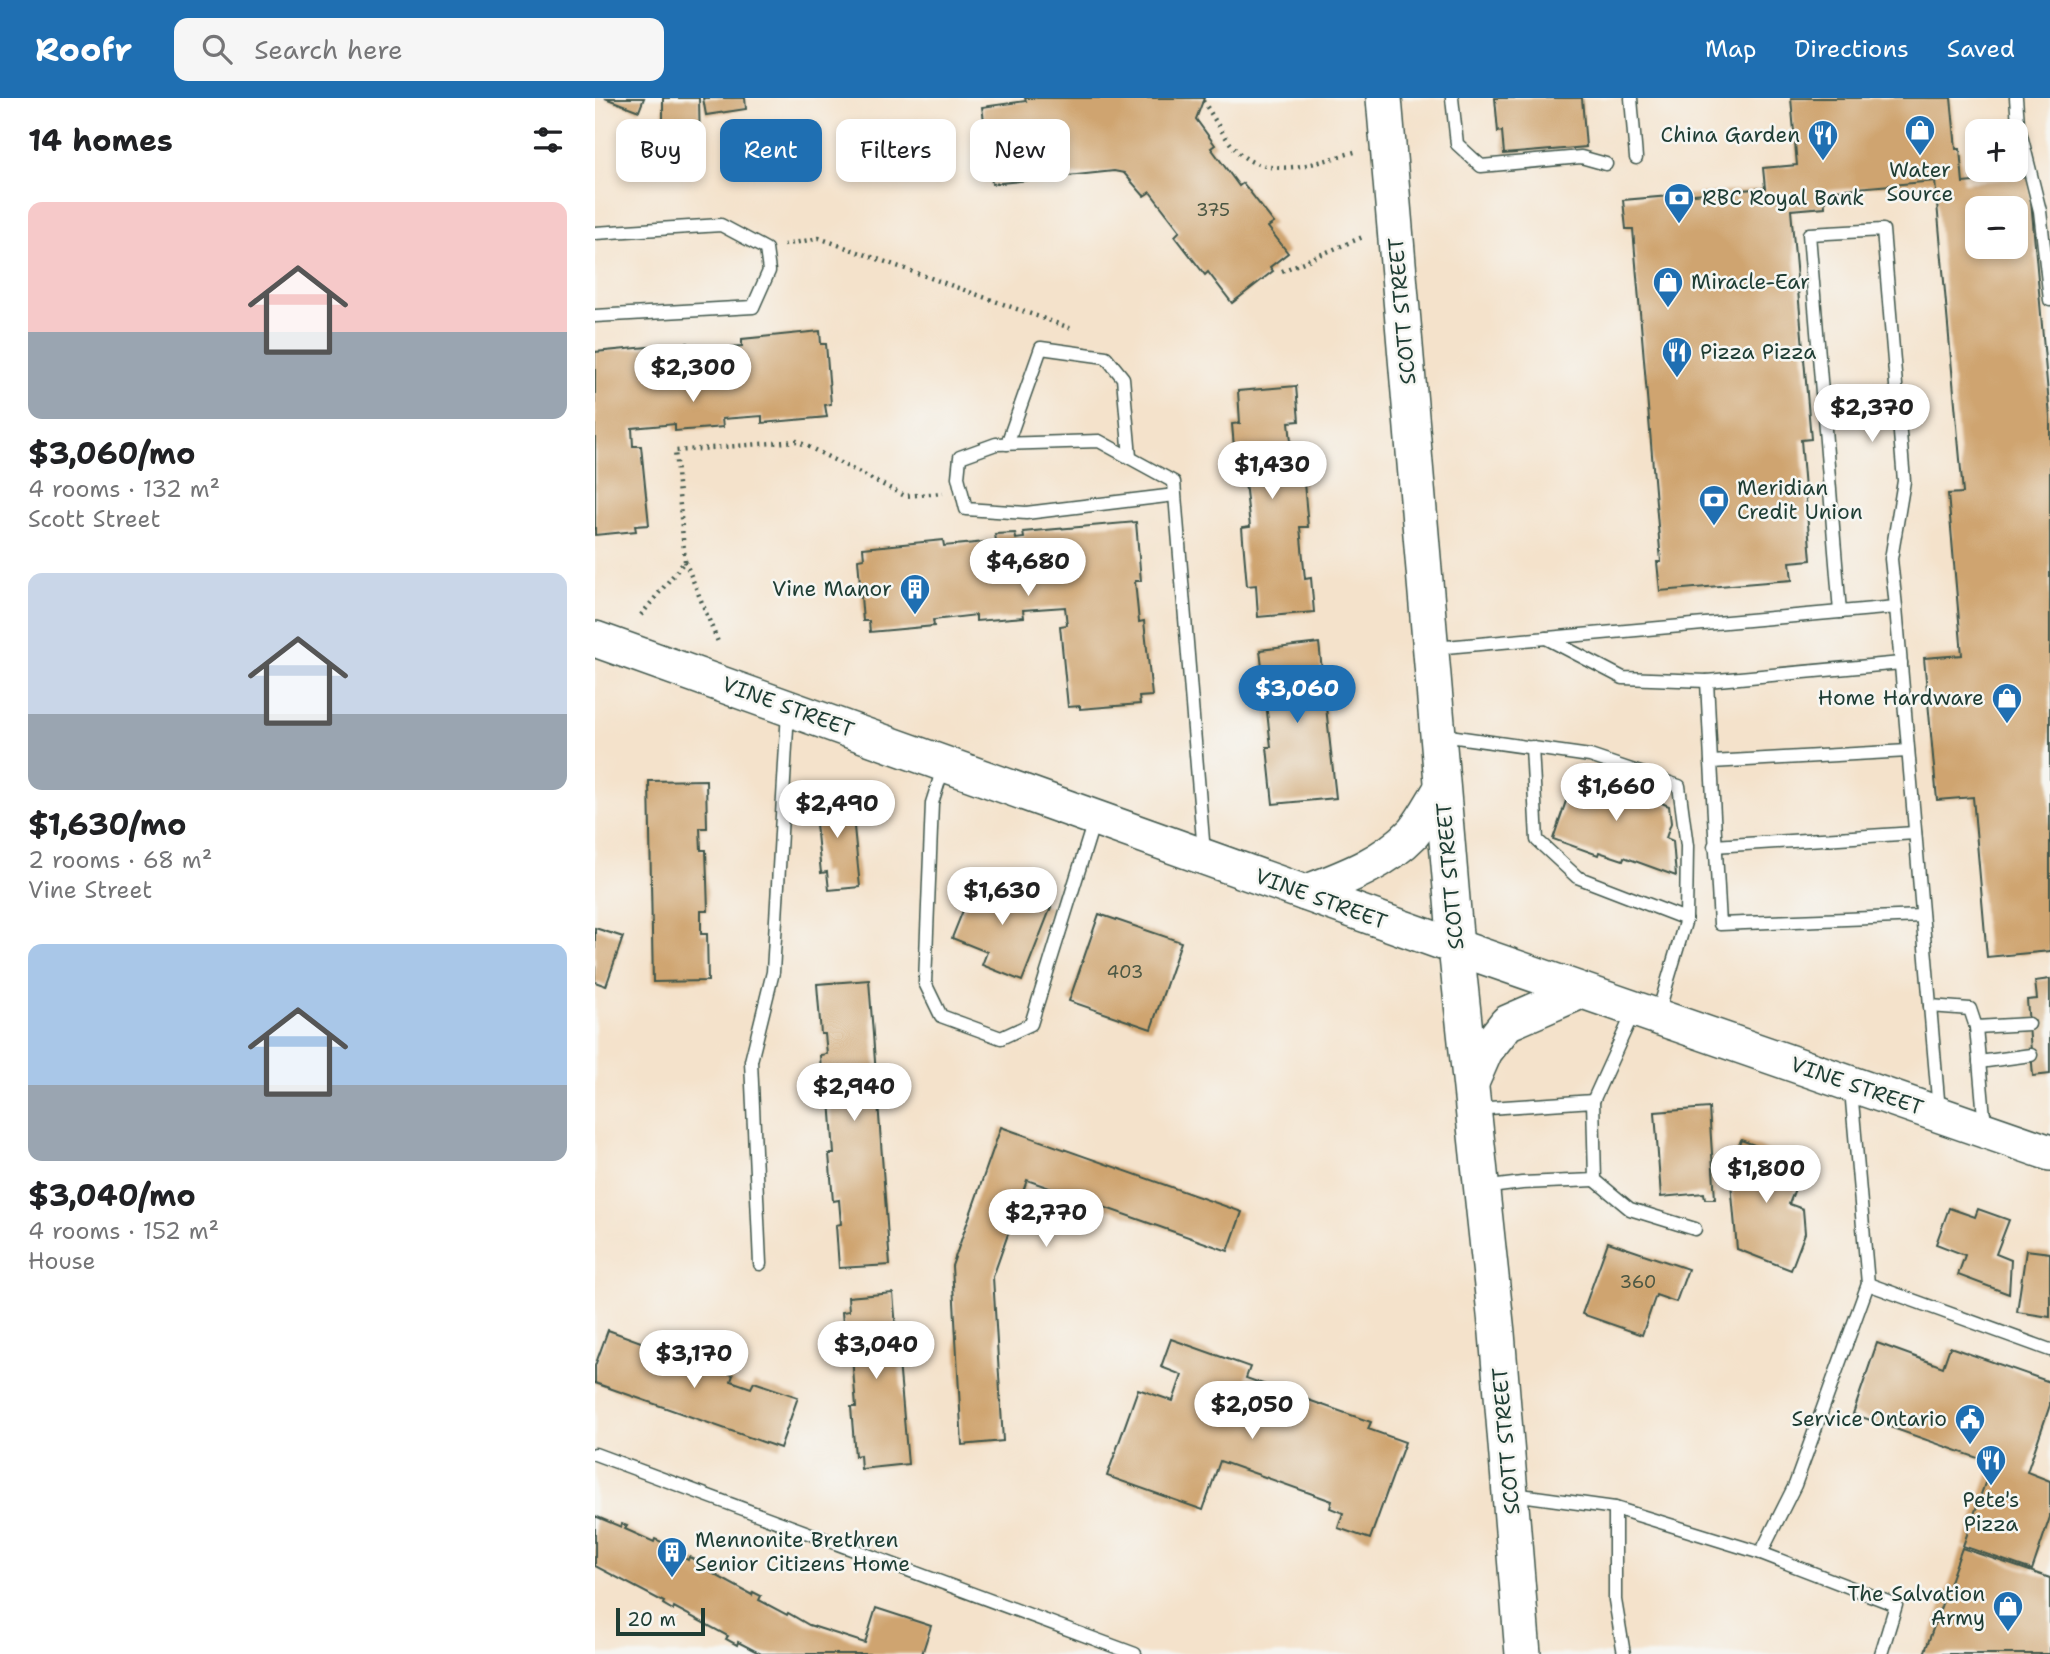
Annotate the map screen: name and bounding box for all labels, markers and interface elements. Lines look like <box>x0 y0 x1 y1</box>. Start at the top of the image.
search box <box>174 18 664 81</box>
text: Roofr <box>35 27 132 72</box>
icon: search <box>198 30 236 68</box>
text: Search here <box>254 32 403 67</box>
text: Map <box>1705 33 1756 65</box>
text: Directions <box>1794 33 1909 65</box>
text: Saved <box>1947 33 2015 65</box>
shop icon: Water Source <box>1903 113 1937 157</box>
restaurant icon: China Garden <box>1806 118 1840 162</box>
chip: Buy <box>616 119 706 182</box>
chip: Rent <box>720 119 822 182</box>
chip: Filters <box>836 119 956 182</box>
chip: New <box>970 119 1070 182</box>
map controls <box>1965 119 2028 259</box>
button: + <box>1965 119 2028 182</box>
text: 14 homes <box>28 120 173 161</box>
icon: filters <box>529 121 567 159</box>
place label: China Garden <box>1661 121 1800 149</box>
place label: Water Source <box>1887 156 1953 208</box>
bank icon: RBC Royal Bank <box>1662 181 1696 225</box>
place label: RBC Royal Bank <box>1702 184 1864 212</box>
button: − <box>1965 196 2028 259</box>
house number: 375 <box>1196 198 1230 222</box>
street label: SCOTT STREET <box>1382 236 1422 386</box>
icon: home <box>235 247 361 373</box>
shop icon: Miracle-Ear <box>1651 265 1685 309</box>
place label: Miracle-Ear <box>1691 268 1810 296</box>
restaurant icon: Pizza Pizza <box>1660 335 1694 379</box>
place label: Pizza Pizza <box>1700 338 1816 366</box>
pin: $2,300 <box>636 344 750 404</box>
text: $2,300 <box>650 352 736 382</box>
pin: $2,370 <box>1815 384 1929 444</box>
text: $2,370 <box>1830 392 1914 422</box>
text: $3,060/mo <box>28 433 196 474</box>
pin: $1,430 <box>1215 442 1329 501</box>
text: $1,430 <box>1234 449 1310 479</box>
text: 4 rooms · 132 m² <box>28 474 220 504</box>
place label: Meridian Credit Union <box>1737 474 1863 526</box>
bank icon: Meridian Credit Union <box>1697 483 1731 527</box>
text: Scott Street <box>28 504 160 534</box>
pin: $4,680 <box>971 538 1085 598</box>
text: $4,680 <box>986 546 1070 576</box>
building icon: Vine Manor <box>898 572 932 616</box>
place label: Vine Manor <box>772 575 892 603</box>
icon: home <box>235 618 361 744</box>
pin: $3,060 <box>1240 666 1354 725</box>
street label: VINE STREET <box>718 670 858 744</box>
text: $3,060 <box>1255 673 1339 703</box>
shop icon: Home Hardware <box>1990 681 2024 725</box>
place label: Home Hardware <box>1818 684 1984 712</box>
pin: $1,660 <box>1559 764 1673 823</box>
text: $1,660 <box>1577 771 1655 801</box>
pin: $2,490 <box>780 780 894 840</box>
text: $2,490 <box>795 788 879 818</box>
street label: SCOTT STREET <box>1430 801 1470 951</box>
text: $1,630/mo <box>28 804 187 845</box>
text: 2 rooms · 68 m² <box>28 845 212 875</box>
street label: VINE STREET <box>1251 862 1391 936</box>
pin: $1,630 <box>945 868 1059 927</box>
text: Vine Street <box>28 875 152 905</box>
text: $1,630 <box>963 875 1041 905</box>
house number: 403 <box>1107 960 1143 984</box>
icon: home <box>235 989 361 1115</box>
street label: VINE STREET <box>1787 1050 1927 1122</box>
pin: $2,940 <box>797 1063 911 1123</box>
text: $2,940 <box>813 1071 895 1101</box>
pin: $1,800 <box>1709 1146 1823 1205</box>
text: $1,800 <box>1727 1153 1805 1183</box>
text: $3,040/mo <box>28 1175 196 1216</box>
pin: $2,770 <box>989 1190 1103 1249</box>
text: $2,770 <box>1005 1197 1087 1227</box>
text: 4 rooms · 152 m² <box>28 1216 219 1246</box>
text: House <box>28 1246 96 1276</box>
house number: 360 <box>1620 1270 1656 1294</box>
pin: $3,040 <box>819 1322 933 1381</box>
text: $3,040 <box>834 1329 918 1359</box>
pin: $3,170 <box>637 1330 751 1390</box>
text: $3,170 <box>655 1338 733 1368</box>
street label: SCOTT STREET <box>1486 1366 1526 1516</box>
pin: $2,050 <box>1195 1382 1309 1441</box>
text: $2,050 <box>1210 1389 1294 1419</box>
public building icon: Service Ontario <box>1953 1402 1987 1446</box>
place label: Service Ontario <box>1792 1405 1947 1433</box>
restaurant icon: Pete's Pizza <box>1974 1443 2008 1487</box>
place label: Pete's Pizza <box>1963 1486 2019 1538</box>
place label: Mennonite Brethren Senior Citizens Home <box>695 1526 910 1578</box>
building icon: Mennonite Brethren Senior Citizens Home <box>655 1535 689 1579</box>
place label: The Salvation Army <box>1847 1580 1985 1632</box>
shop icon: The Salvation Army <box>1991 1589 2025 1633</box>
scale bar <box>616 1605 705 1637</box>
text: 20 m <box>627 1607 676 1632</box>

